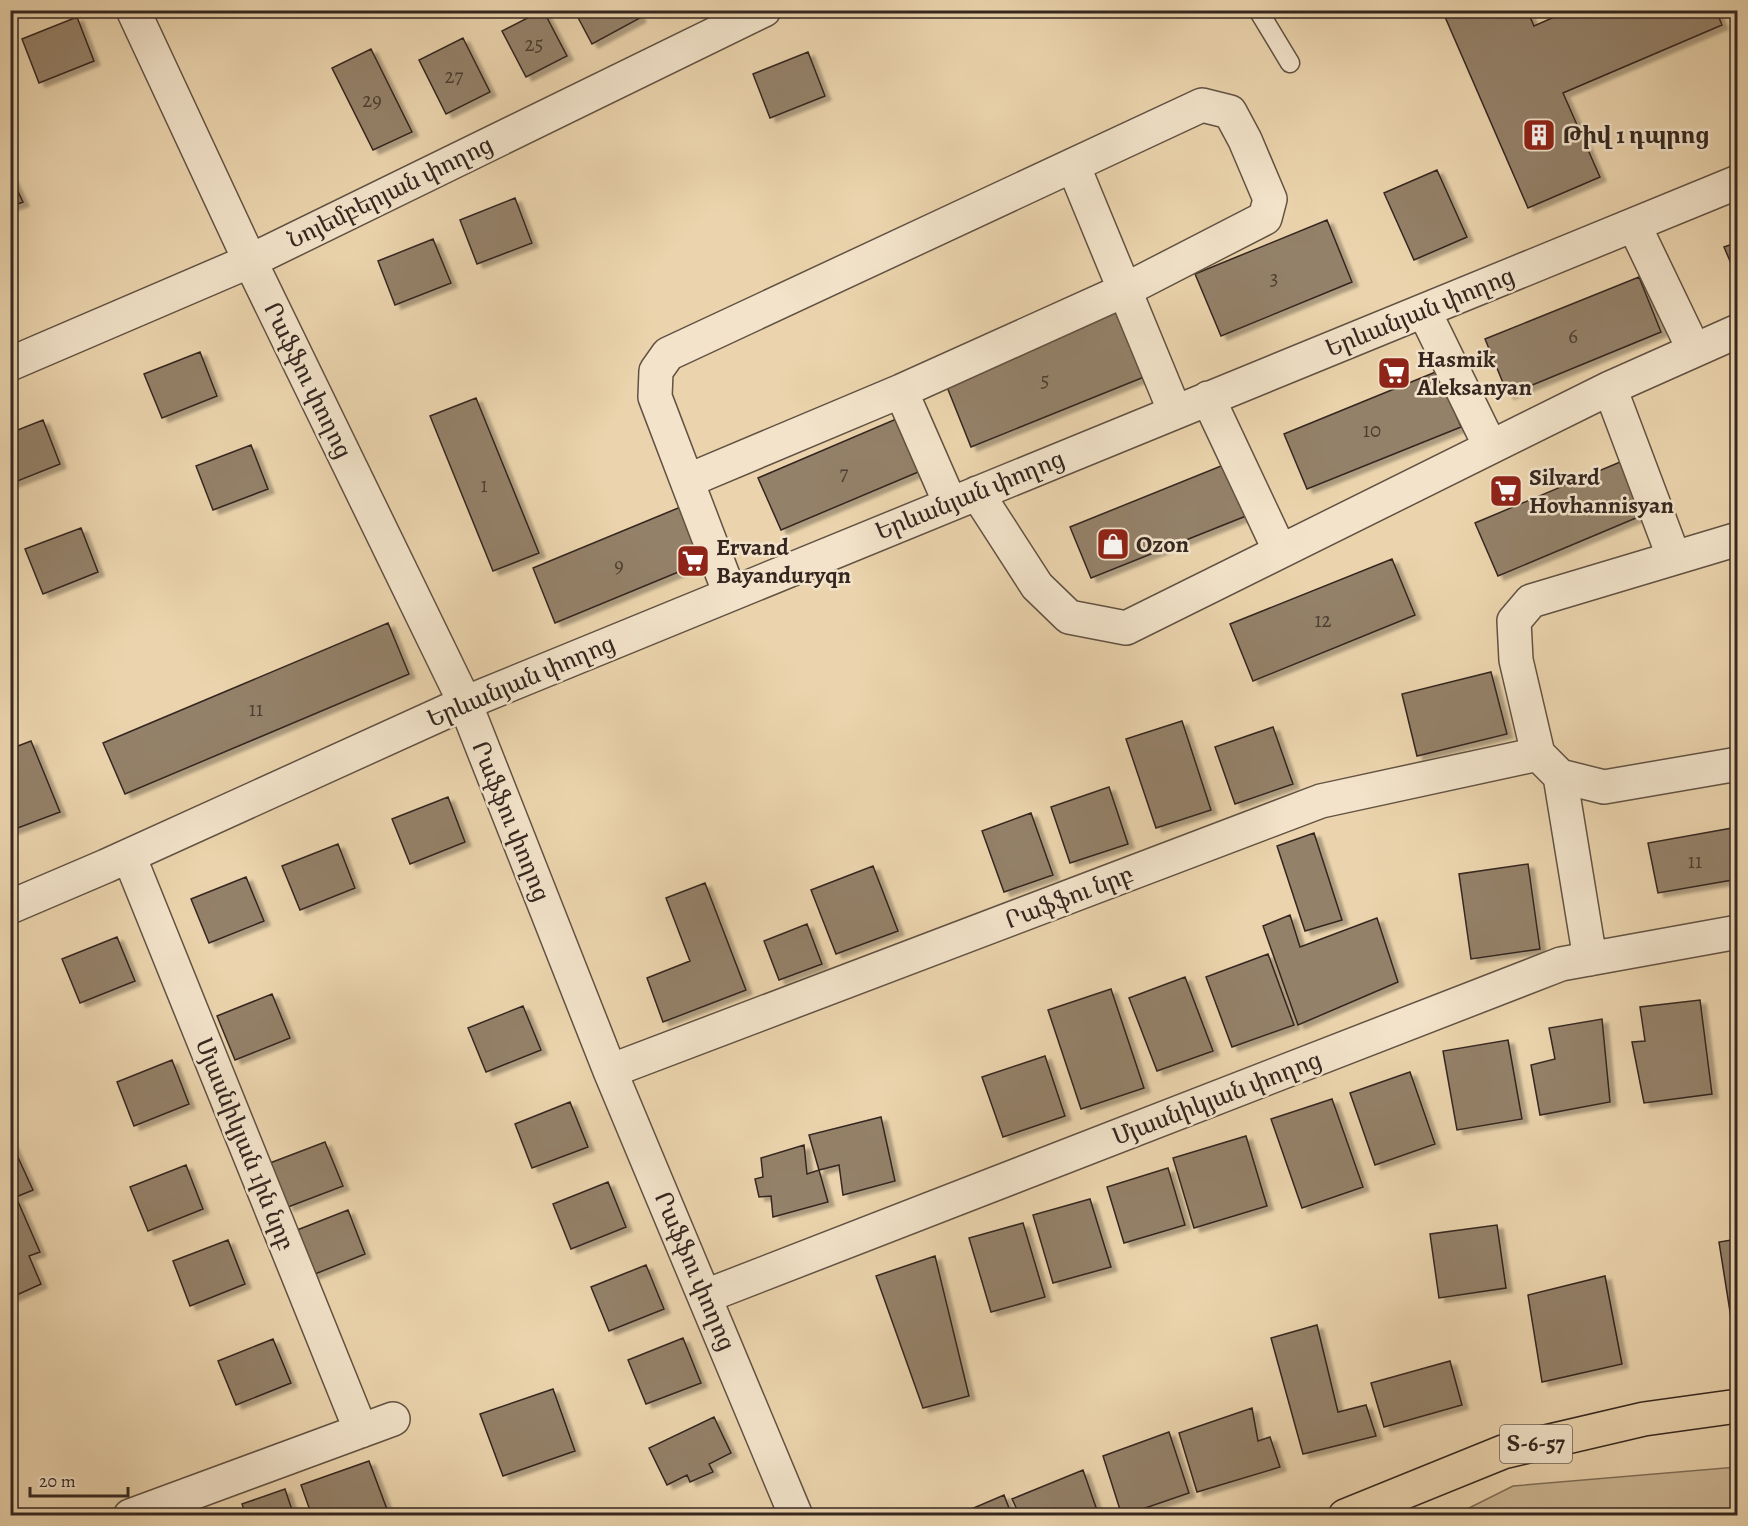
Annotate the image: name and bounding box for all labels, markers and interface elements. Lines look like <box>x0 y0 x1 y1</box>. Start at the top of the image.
house number: 25 <box>524 30 544 58</box>
house number: 27 <box>445 62 464 90</box>
house number: 29 <box>362 86 382 114</box>
building icon: Թիվ 1 դպրոց <box>1521 117 1557 153</box>
place label: Թիվ 1 դպրոց <box>1562 119 1710 151</box>
street label: Նոյեմբերյան փողոց <box>282 128 498 256</box>
street label: Երևանյան փողոց <box>1321 260 1519 364</box>
house number: 3 <box>1270 264 1278 292</box>
street label: Րաֆֆու փողոց <box>256 296 360 464</box>
house number: 6 <box>1568 322 1578 350</box>
place label: Hasmik Aleksanyan <box>1416 343 1532 403</box>
supermarket icon: Hasmik Aleksanyan <box>1376 355 1412 391</box>
house number: 5 <box>1040 366 1050 394</box>
house number: 10 <box>1363 416 1381 444</box>
street label: Երևանյան փողոց <box>871 443 1069 547</box>
house number: 7 <box>840 459 849 487</box>
place label: Silvard Hovhannisyan <box>1529 461 1675 521</box>
house number: 1 <box>480 471 488 499</box>
supermarket icon: Silvard Hovhannisyan <box>1488 473 1524 509</box>
shop icon: Ozon <box>1095 526 1131 562</box>
place label: Ozon <box>1136 528 1190 560</box>
place label: Ervand Bayanduryqn <box>716 531 852 591</box>
supermarket icon: Ervand Bayanduryqn <box>675 543 711 579</box>
house number: 9 <box>614 551 624 579</box>
house number: 12 <box>1314 606 1332 634</box>
street label: Երևանյան փողոց <box>422 627 620 735</box>
house number: 11 <box>249 695 263 723</box>
street label: Րաֆֆու փողոց <box>464 736 558 906</box>
house number: 11 <box>1688 847 1702 875</box>
street label: Րաֆֆու նրբ <box>1000 858 1138 936</box>
street label: Մյասնիկյան 1ին նրբ <box>188 1033 302 1255</box>
street label: Մյասնիկյան փողոց <box>1108 1043 1326 1153</box>
street label: Րաֆֆու փողոց <box>647 1186 743 1356</box>
road number: Տ-6-57 <box>1500 1425 1572 1463</box>
scale bar <box>30 1460 128 1498</box>
text: 20 m <box>39 1469 76 1493</box>

